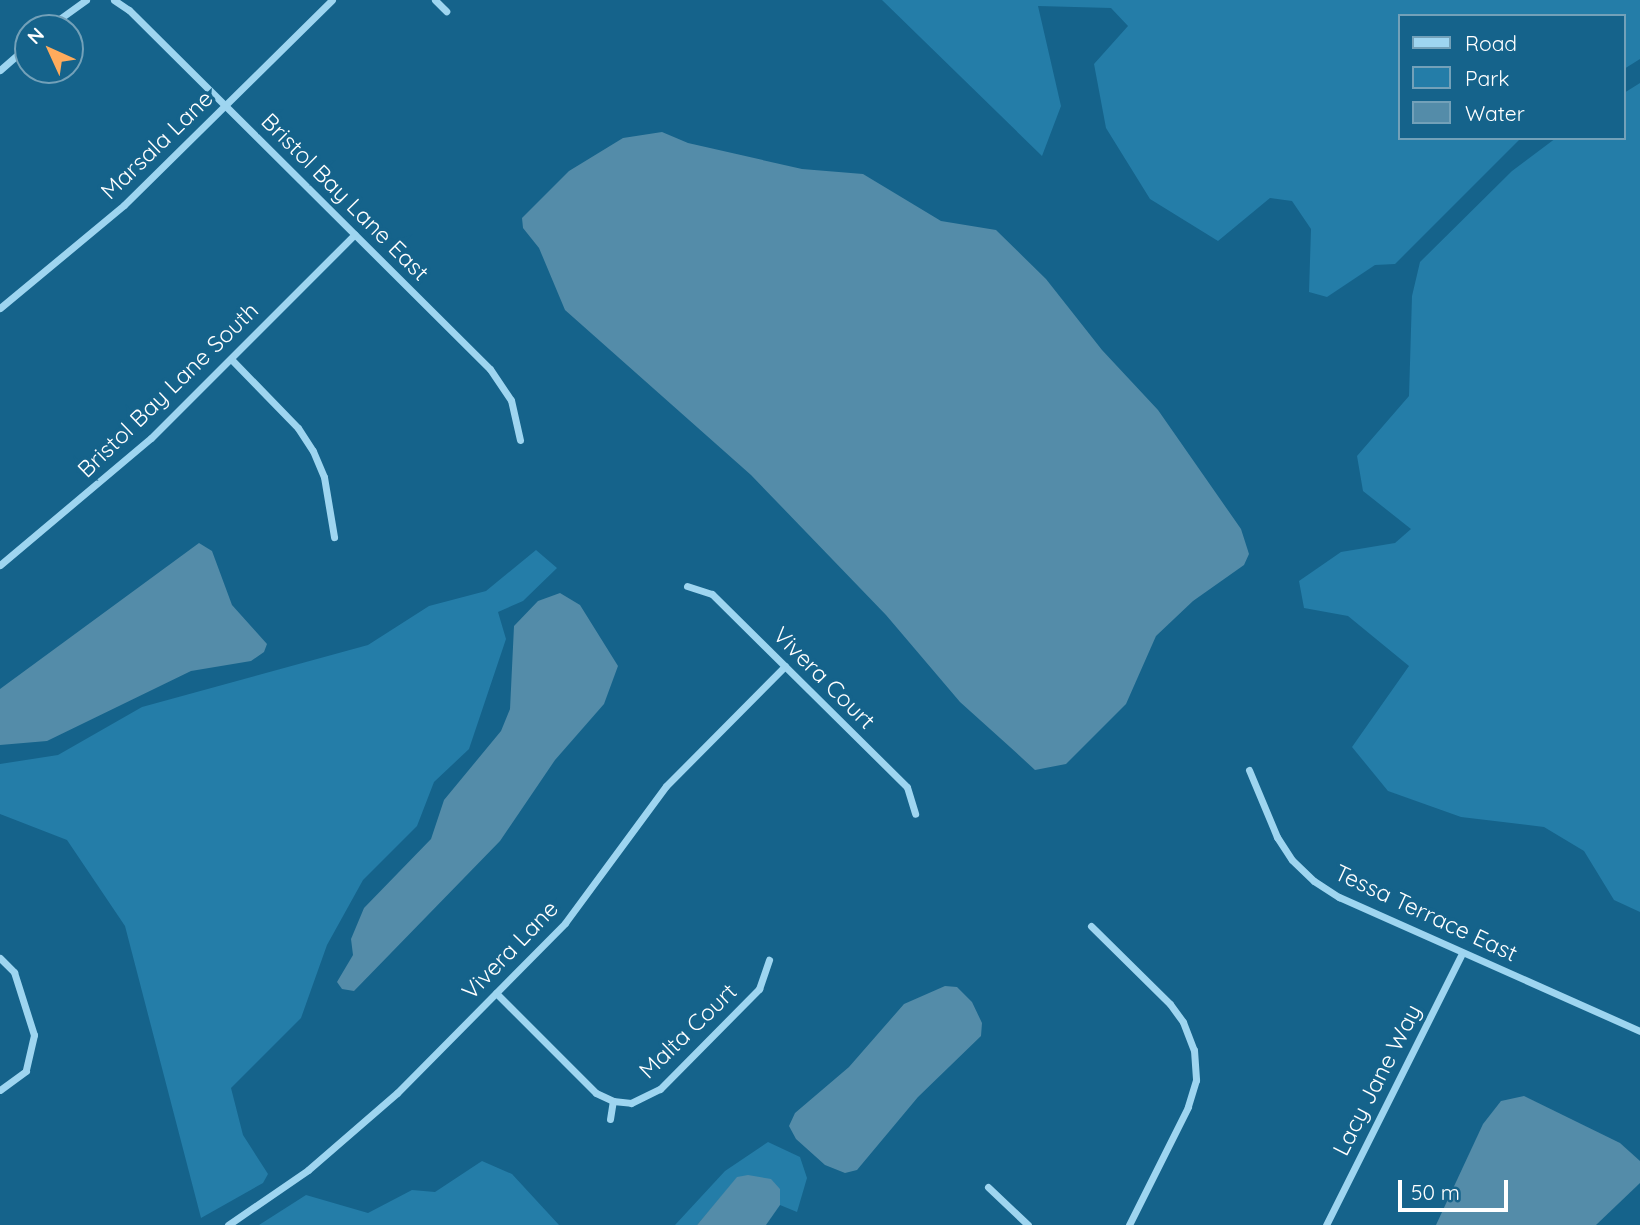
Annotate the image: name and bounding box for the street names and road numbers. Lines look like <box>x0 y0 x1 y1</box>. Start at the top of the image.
street label: Marsala Lane <box>95 85 219 205</box>
street label: Bristol Bay Lane East <box>256 108 434 286</box>
street label: Bristol Bay Lane South <box>72 297 264 483</box>
street label: Vivera Court <box>767 621 881 735</box>
street label: Tessa Terrace East <box>1330 859 1522 967</box>
street label: Vivera Lane <box>456 895 564 1005</box>
street label: Malta Court <box>634 978 742 1084</box>
street label: Lacy Jane Way <box>1327 1000 1427 1160</box>

